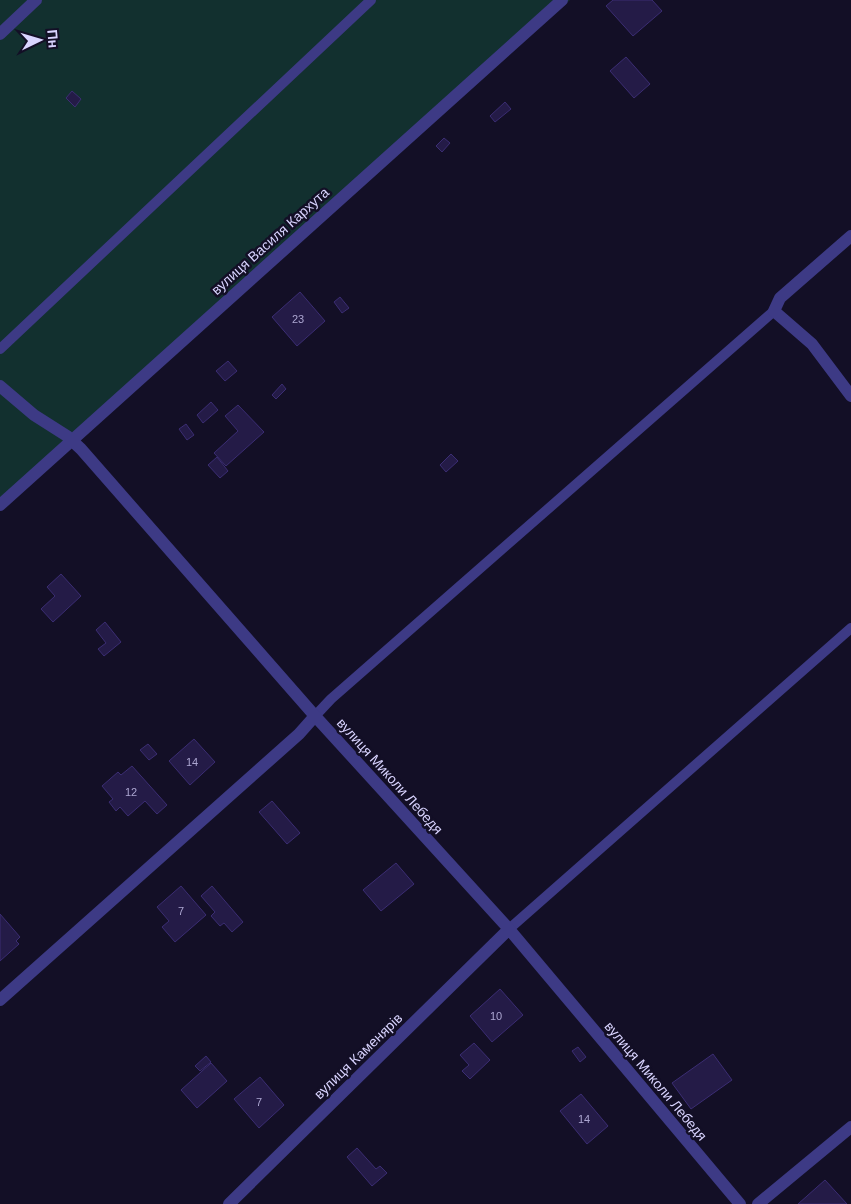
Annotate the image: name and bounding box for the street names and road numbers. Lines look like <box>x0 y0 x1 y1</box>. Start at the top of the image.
street label: вулиця Василя Кархута <box>208 184 332 298</box>
street label: вулиця Миколи Лебедя <box>334 715 446 837</box>
street label: вулиця Каменярів <box>311 1010 405 1102</box>
street label: вулиця Миколи Лебедя <box>602 1018 710 1144</box>

